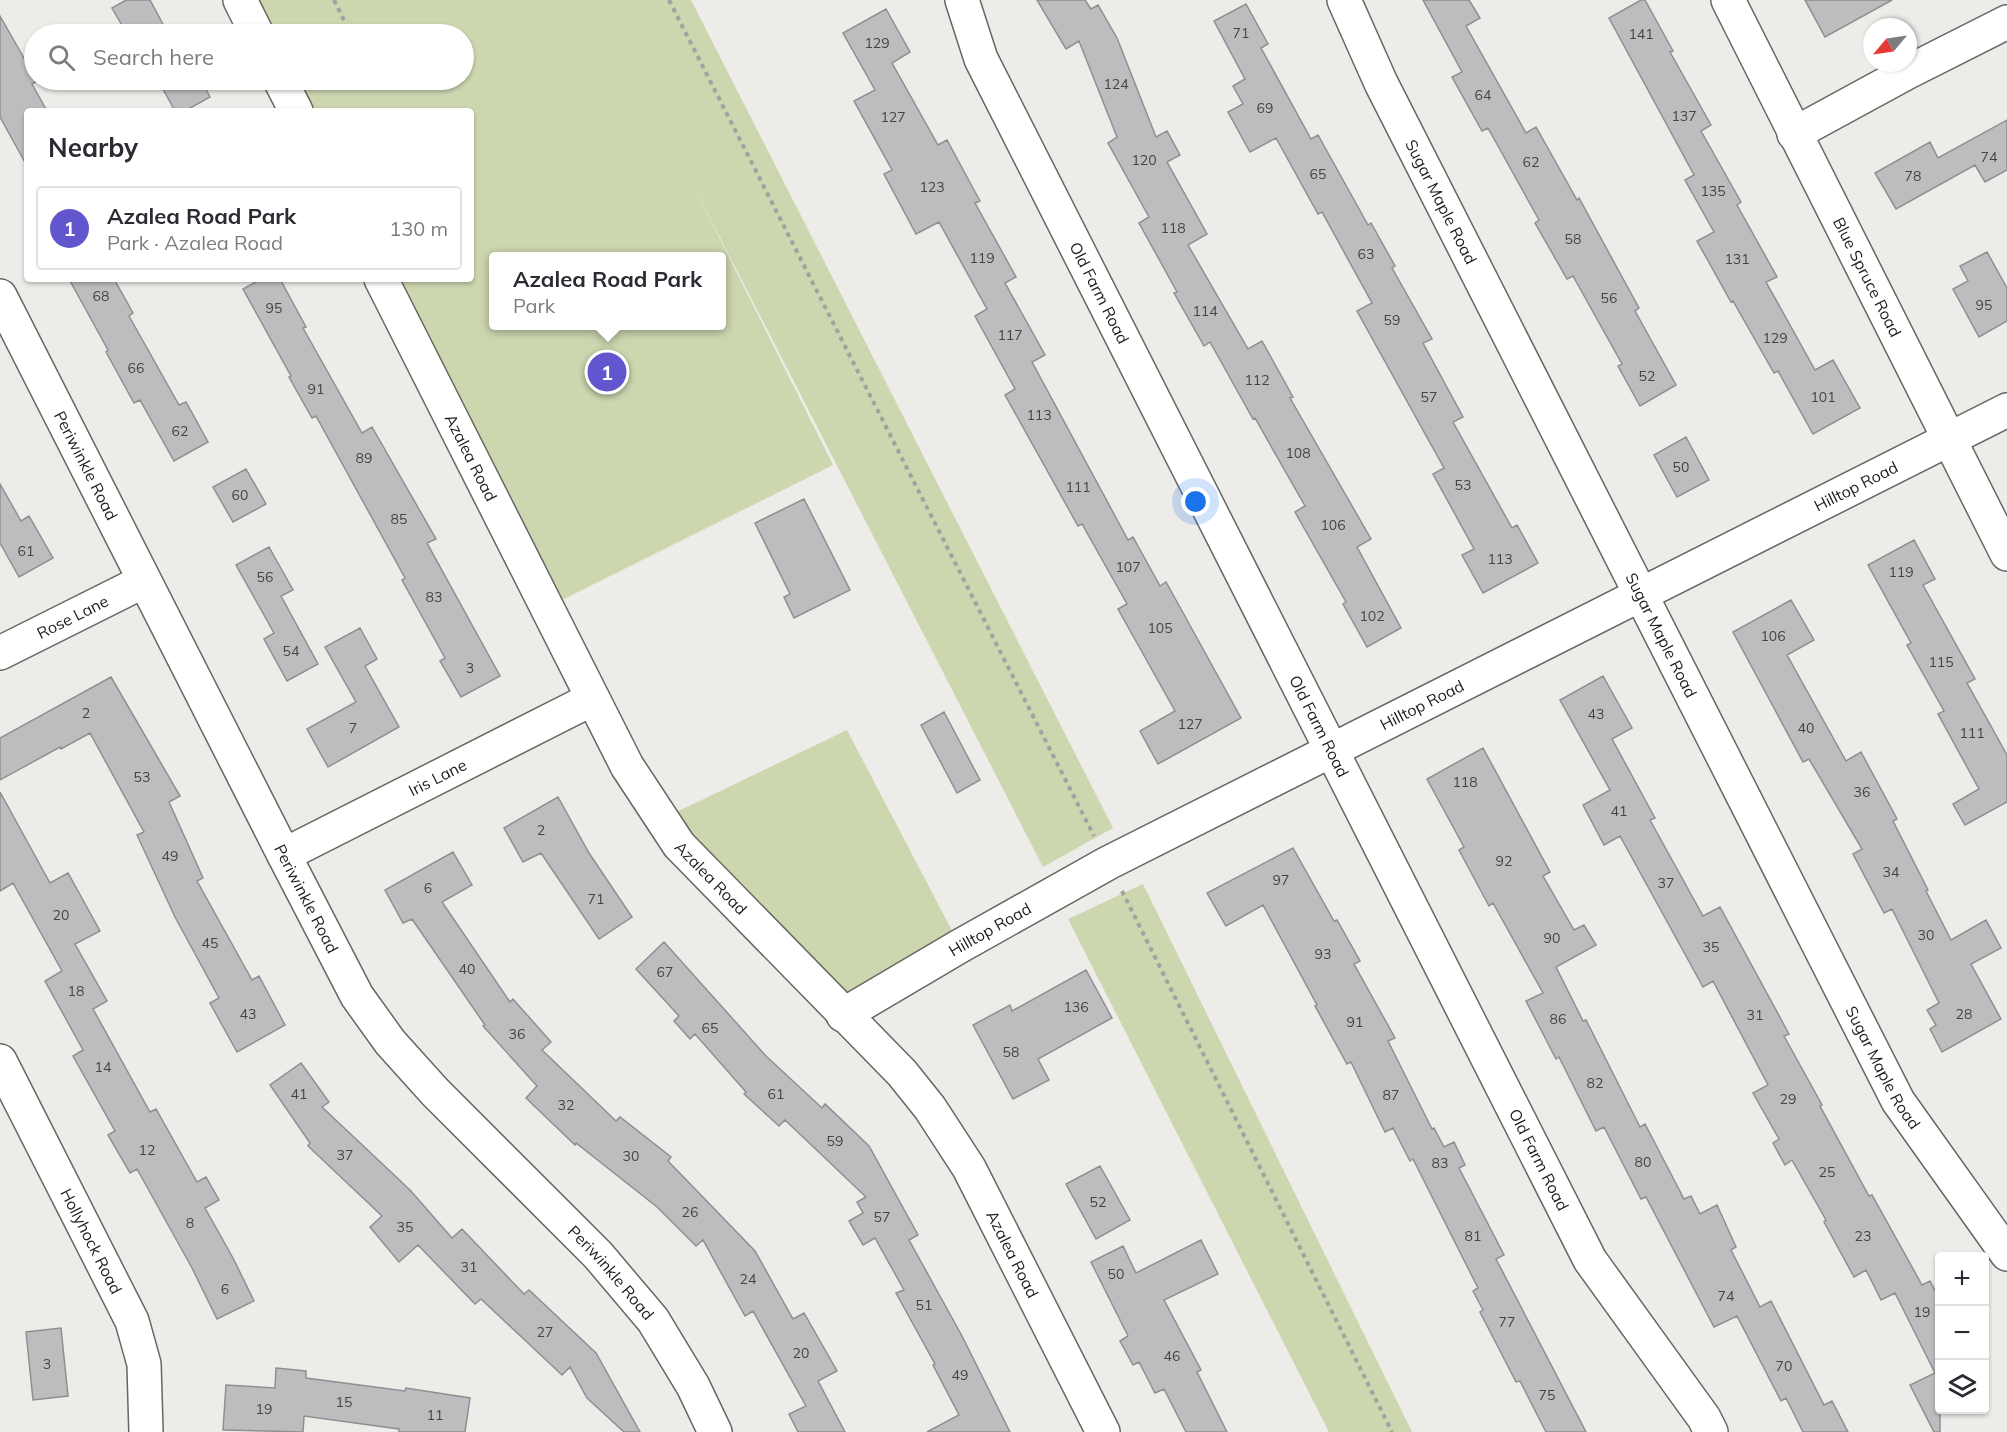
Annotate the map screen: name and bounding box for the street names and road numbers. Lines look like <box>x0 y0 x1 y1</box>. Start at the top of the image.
street label: Sugar Maple Road <box>1401 136 1481 267</box>
street label: Blue Spruce Road <box>1829 214 1906 340</box>
street label: Old Farm Road <box>1065 238 1134 347</box>
street label: Periwinkle Road <box>50 407 122 523</box>
street label: Azalea Road <box>441 411 502 505</box>
street label: Hilltop Road <box>1811 457 1901 516</box>
street label: Sugar Maple Road <box>1621 569 1701 701</box>
street label: Rose Lane <box>33 591 112 643</box>
street label: Old Farm Road <box>1285 672 1353 780</box>
street label: Hilltop Road <box>1377 675 1467 734</box>
street label: Iris Lane <box>405 754 470 800</box>
street label: Azalea Road <box>671 837 751 919</box>
street label: Periwinkle Road <box>270 841 343 956</box>
street label: Hilltop Road <box>945 898 1035 960</box>
street label: Sugar Maple Road <box>1841 1003 1925 1133</box>
street label: Old Farm Road <box>1505 1105 1573 1214</box>
street label: Hollyhock Road <box>56 1185 127 1297</box>
street label: Azalea Road <box>982 1207 1043 1301</box>
street label: Periwinkle Road <box>564 1221 658 1324</box>

